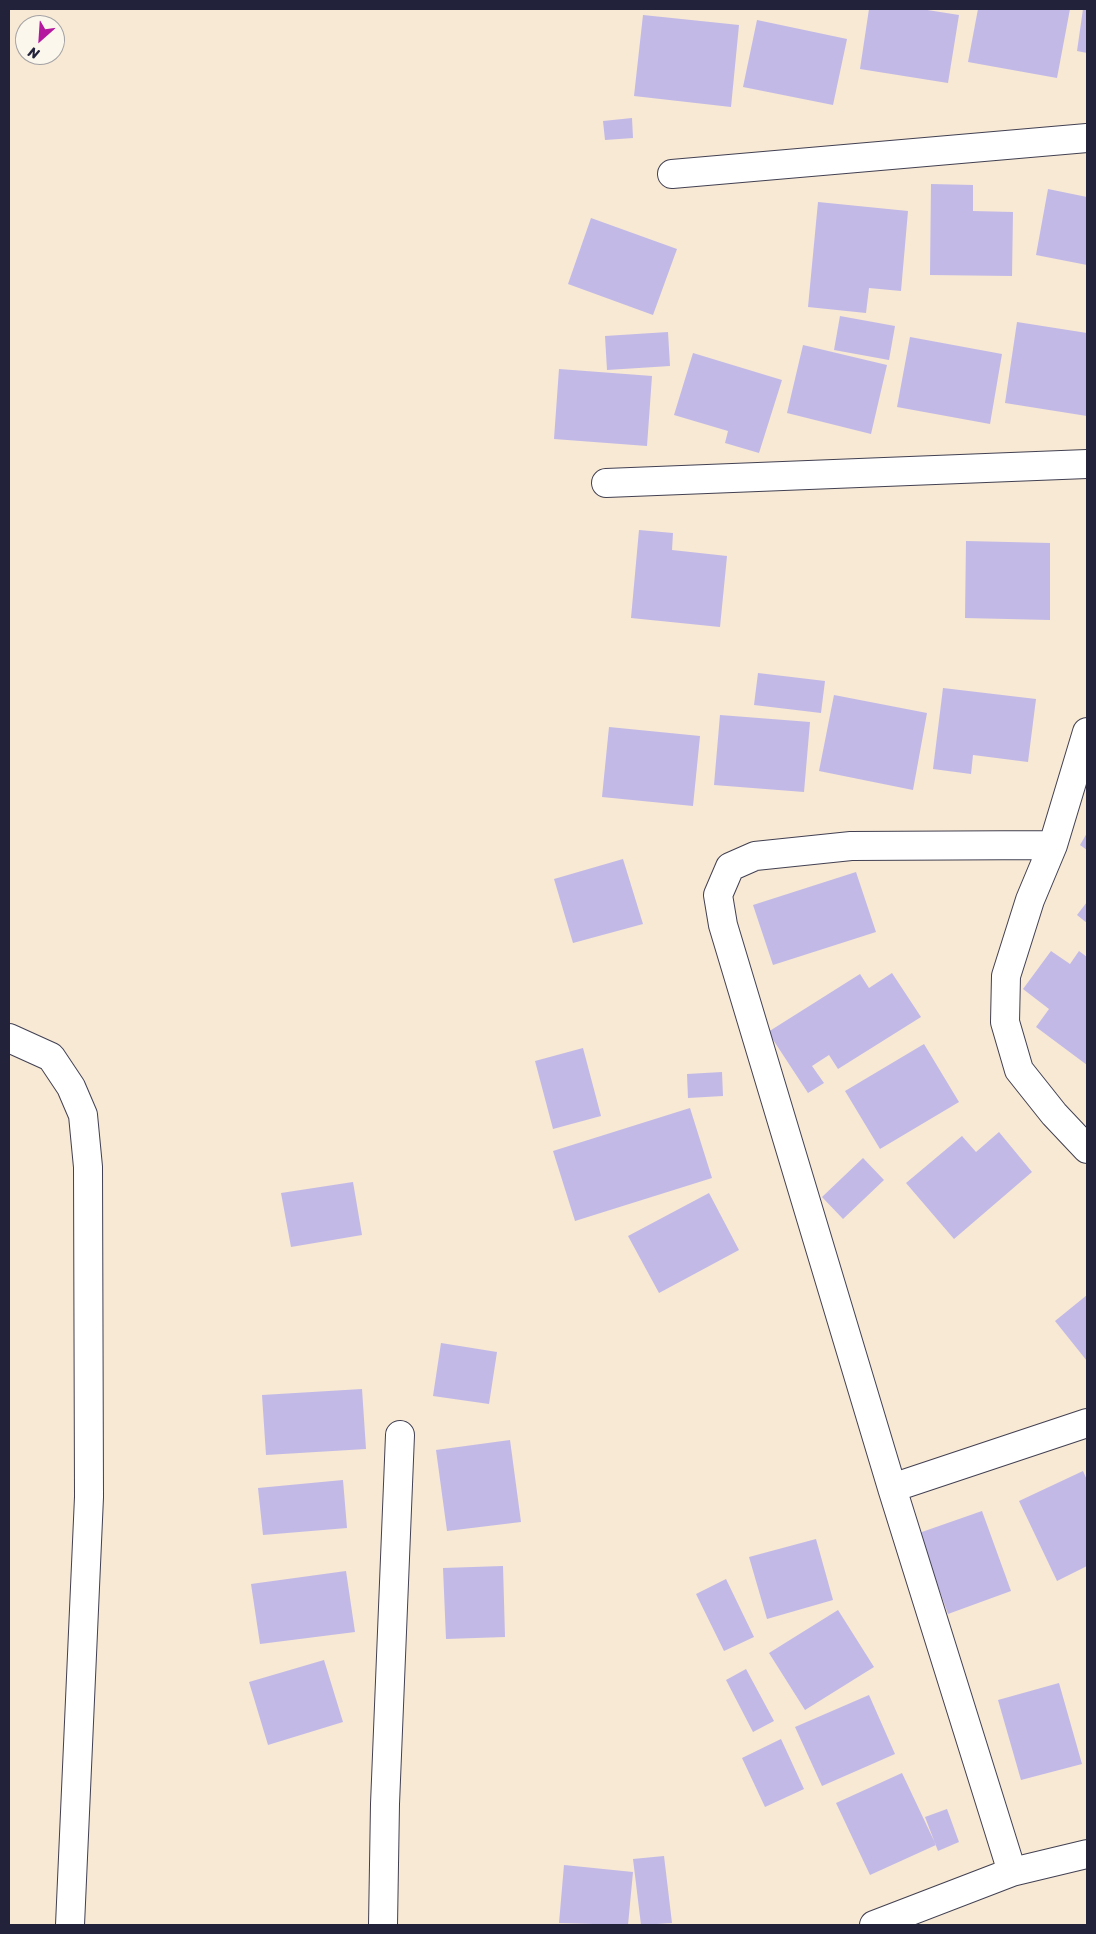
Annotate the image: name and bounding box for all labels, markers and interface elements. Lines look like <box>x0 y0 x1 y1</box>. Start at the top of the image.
north arrow <box>15 15 65 65</box>
text: N <box>24 40 43 66</box>

